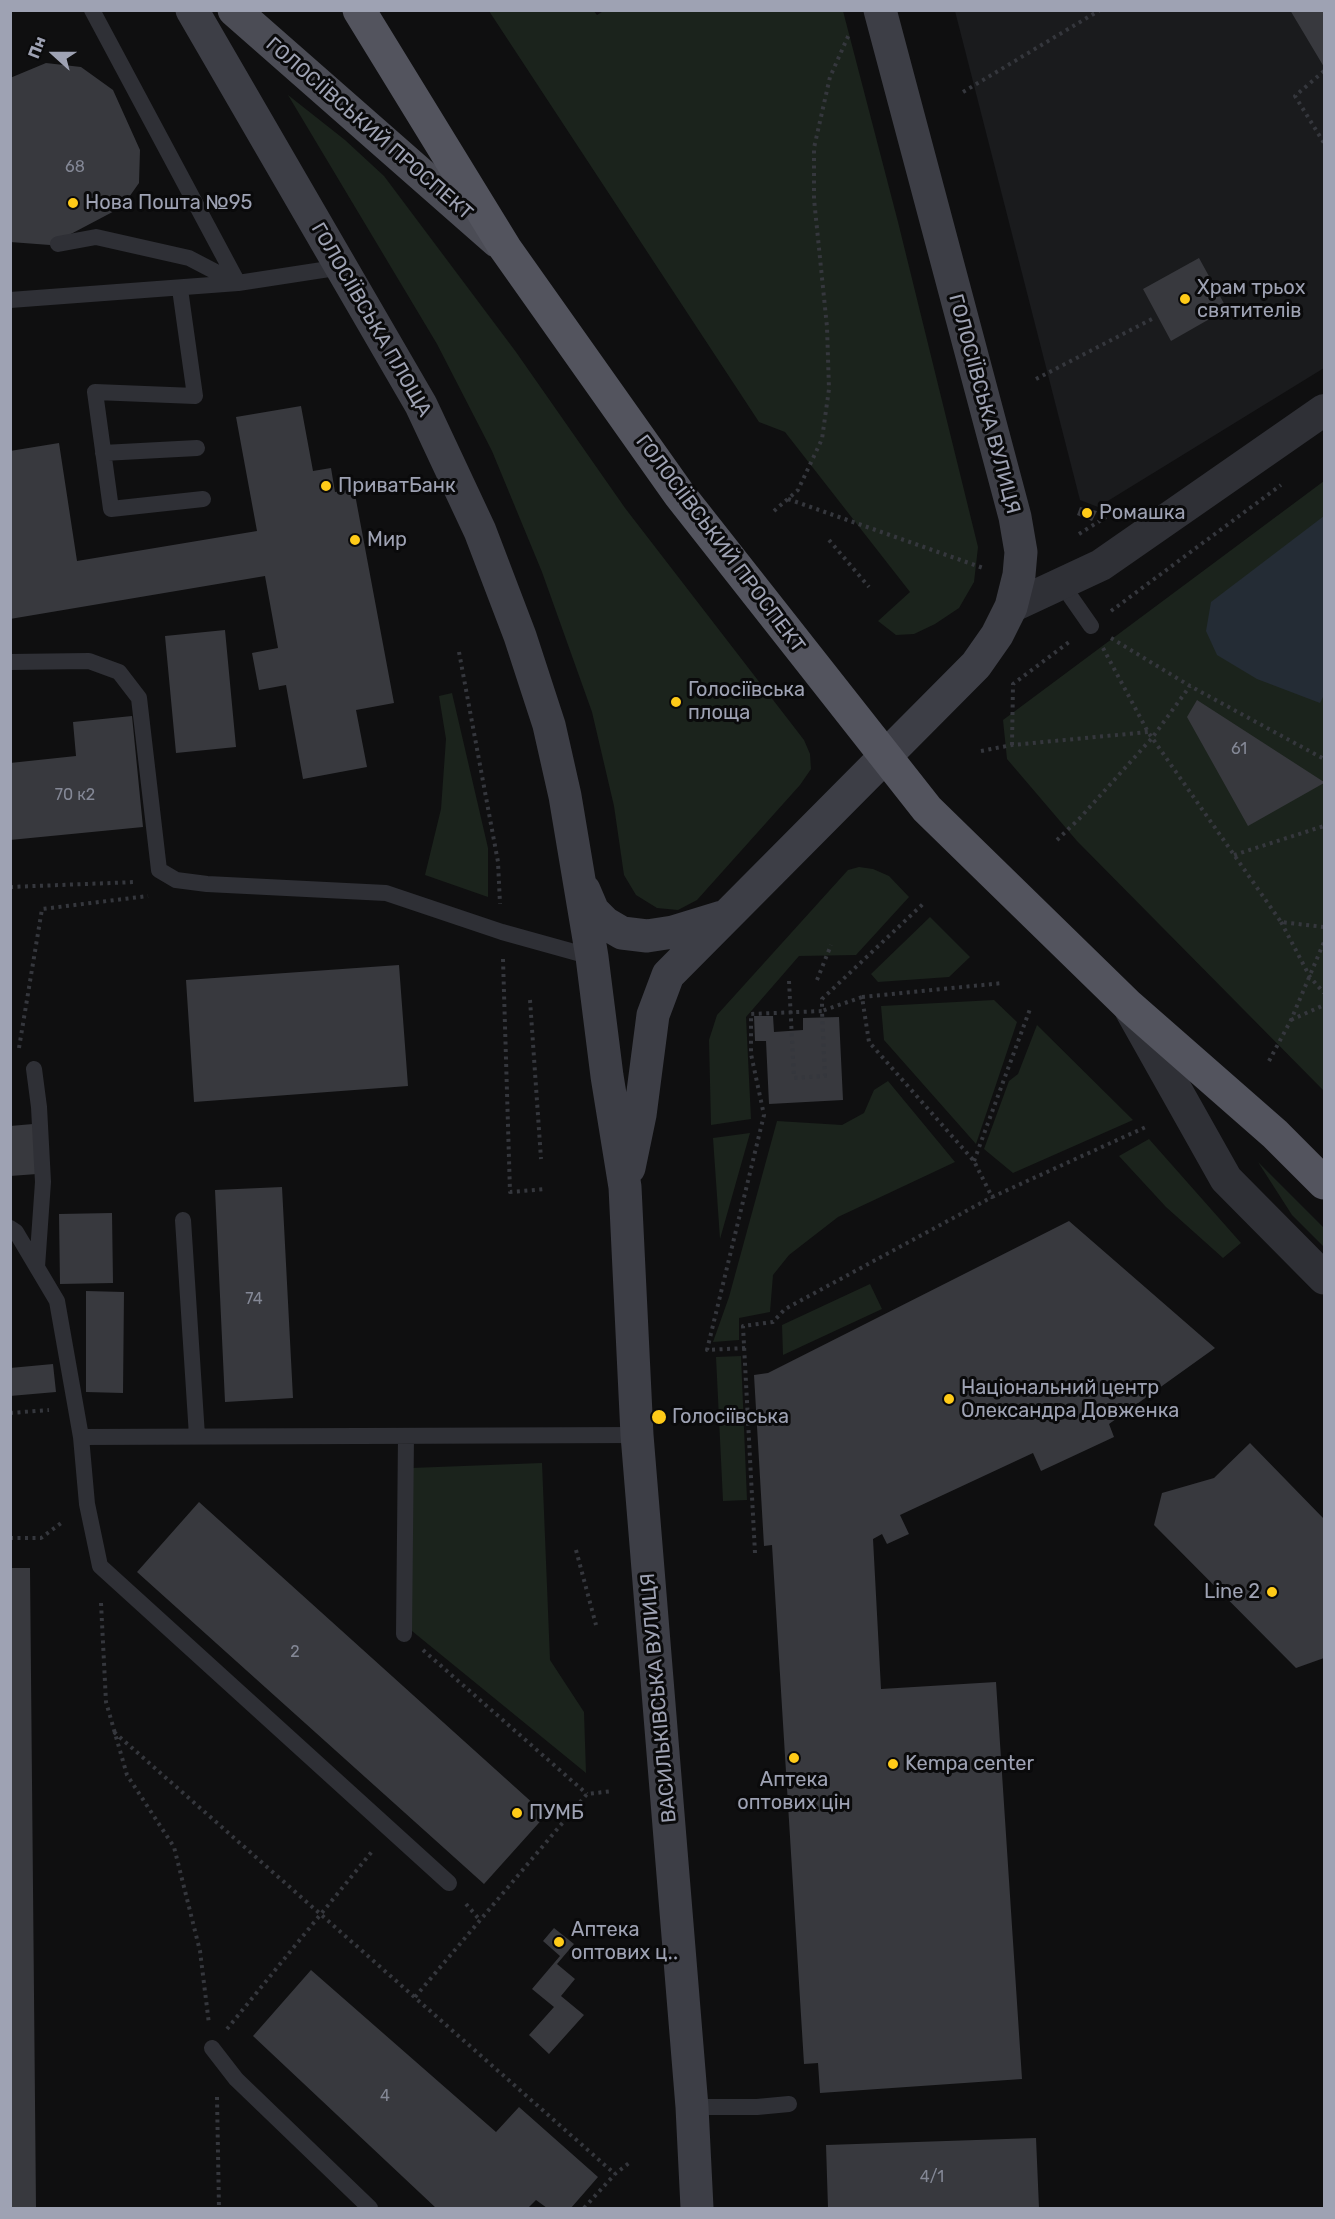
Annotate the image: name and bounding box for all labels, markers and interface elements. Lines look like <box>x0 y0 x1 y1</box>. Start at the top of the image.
north arrow <box>24 24 84 84</box>
street label: ГОЛОСІЇВСЬКИЙ ПРОСПЕКТ <box>261 33 477 225</box>
text: Пн <box>24 34 50 61</box>
house number: 68 <box>65 157 85 177</box>
place label: Нова Пошта №95 <box>85 191 252 215</box>
marker: Нова Пошта №95 <box>66 196 80 210</box>
street label: ГОЛОСІЇВСЬКА ПЛОЩА <box>306 219 436 421</box>
place label: Храм трьох святителів <box>1197 276 1306 323</box>
street label: ГОЛОСІЇВСЬКА ВУЛИЦЯ <box>943 291 1025 517</box>
marker: Храм трьох святителів <box>1178 292 1192 306</box>
street label: ГОЛОСІЇВСЬКИЙ ПРОСПЕКТ <box>630 430 810 658</box>
place label: ПриватБанк <box>338 474 456 498</box>
marker: ПриватБанк <box>319 479 333 493</box>
place label: Ромашка <box>1099 501 1185 525</box>
marker: Ромашка <box>1080 506 1094 520</box>
place label: Мир <box>367 528 407 552</box>
marker: Мир <box>348 533 362 547</box>
place label: Голосіївська площа <box>688 678 805 725</box>
marker: Голосіївська площа <box>669 695 683 709</box>
house number: 61 <box>1231 739 1247 759</box>
house number: 70 к2 <box>55 785 95 805</box>
house number: 74 <box>245 1289 263 1309</box>
place label: Національний центр Олександра Довженка <box>961 1376 1179 1423</box>
marker: Національний центр Олександра Довженка <box>942 1392 956 1406</box>
place label: Голосіївська <box>672 1405 789 1429</box>
marker: Голосіївська <box>650 1408 668 1426</box>
street label: ВАСИЛЬКІВСЬКА ВУЛИЦЯ <box>636 1572 682 1824</box>
place label: Line 2 <box>1204 1580 1260 1604</box>
marker: Line 2 <box>1265 1585 1279 1599</box>
house number: 2 <box>290 1642 300 1662</box>
marker: Аптека оптових цін <box>787 1751 801 1765</box>
place label: Kempa center <box>905 1752 1034 1776</box>
marker: Kempa center <box>886 1757 900 1771</box>
place label: Аптека оптових цін <box>737 1768 851 1815</box>
place label: ПУМБ <box>529 1801 584 1825</box>
marker: ПУМБ <box>510 1806 524 1820</box>
place label: Аптека оптових ц‥ <box>571 1918 678 1965</box>
marker: Аптека оптових ц‥ <box>552 1935 566 1949</box>
house number: 4 <box>380 2086 390 2106</box>
house number: 4/1 <box>920 2167 944 2187</box>

